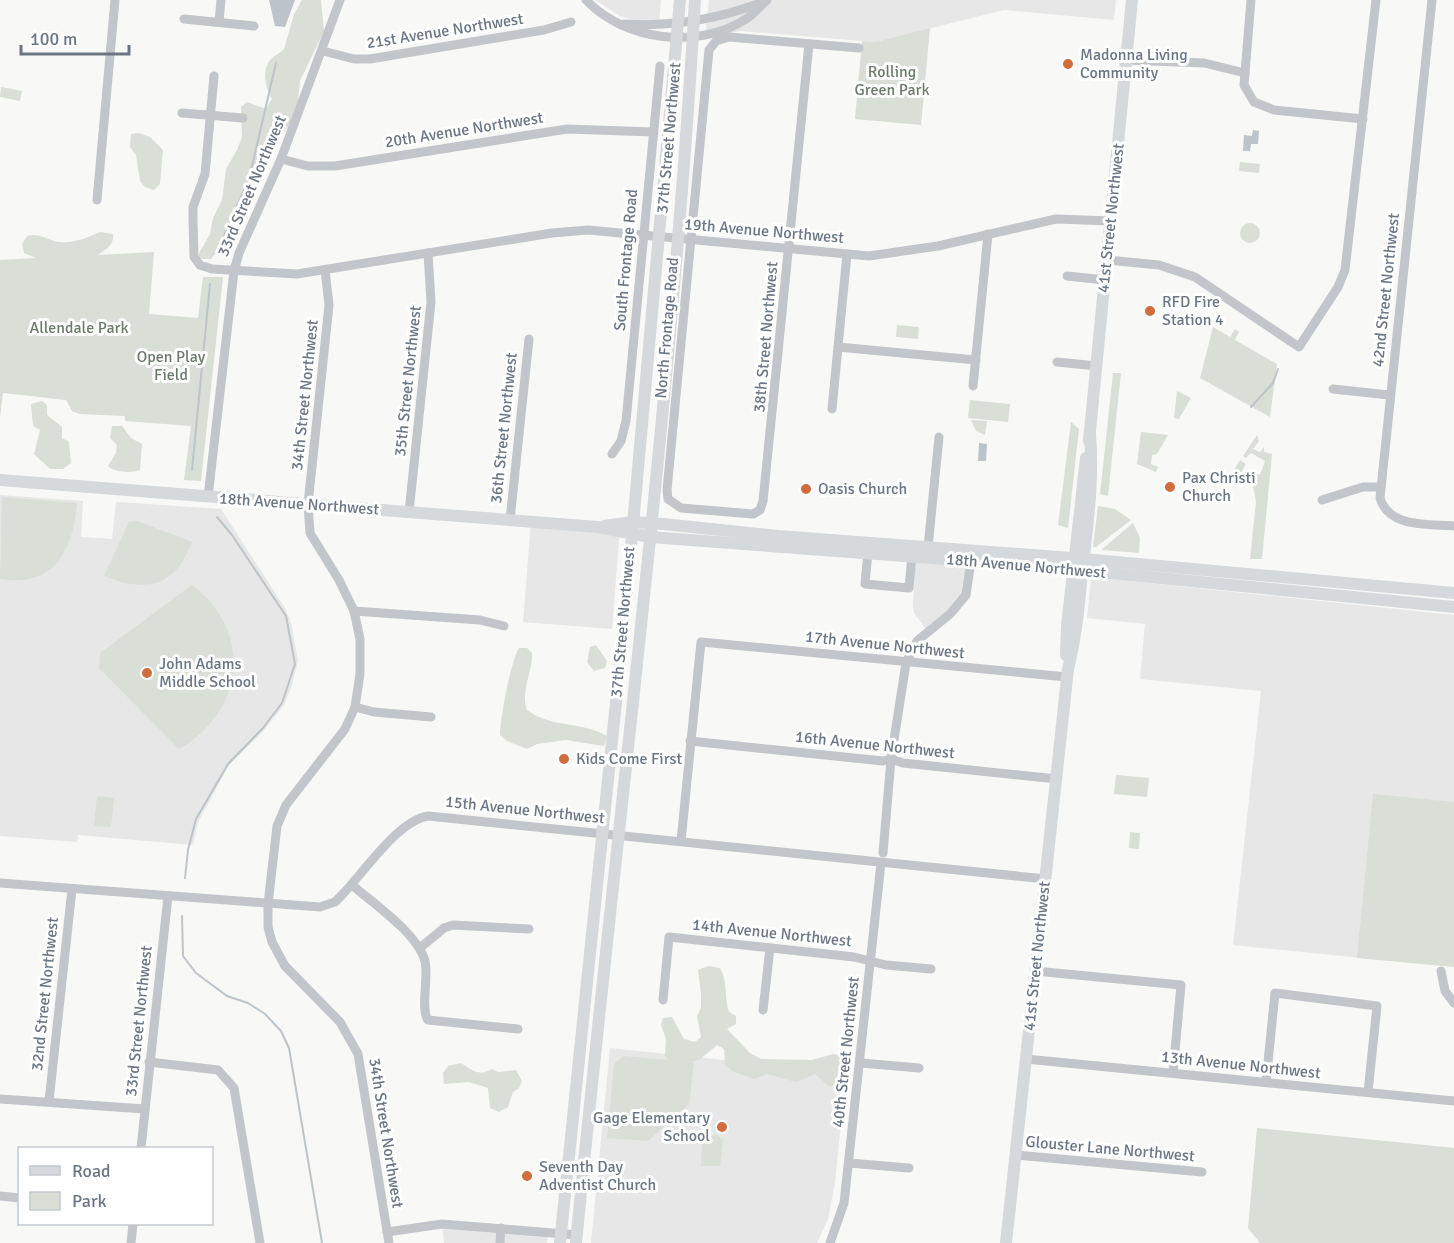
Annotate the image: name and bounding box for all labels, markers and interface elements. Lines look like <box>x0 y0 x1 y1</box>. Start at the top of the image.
street label: 21st Avenue Northwest <box>365 9 525 53</box>
scale bar <box>21 18 129 56</box>
text: 100 m <box>30 28 77 50</box>
place label: Madonna Living Community <box>1080 45 1188 83</box>
marker: Madonna Living Community <box>1061 57 1075 71</box>
street label: 37th Street Northwest <box>652 61 686 214</box>
park label: Rolling Green Park <box>855 62 929 100</box>
street label: 20th Avenue Northwest <box>383 108 545 152</box>
street label: 33rd Street Northwest <box>213 112 291 260</box>
street label: 41st Street Northwest <box>1093 142 1129 294</box>
street label: South Frontage Road <box>610 188 642 332</box>
street label: 42nd Street Northwest <box>1368 212 1404 368</box>
street label: 19th Avenue Northwest <box>683 214 845 248</box>
street label: North Frontage Road <box>651 257 683 399</box>
street label: 38th Street Northwest <box>749 260 783 413</box>
place label: RFD Fire Station 4 <box>1162 292 1224 330</box>
street label: 35th Street Northwest <box>390 304 426 458</box>
marker: RFD Fire Station 4 <box>1143 304 1157 318</box>
park label: Allendale Park <box>30 318 128 338</box>
street label: 34th Street Northwest <box>287 318 323 472</box>
park label: Open Play Field <box>137 347 206 385</box>
street label: 36th Street Northwest <box>486 351 522 505</box>
place label: Pax Christi Church <box>1182 468 1256 506</box>
place label: Oasis Church <box>818 479 907 499</box>
marker: Pax Christi Church <box>1163 480 1177 494</box>
marker: Oasis Church <box>799 482 813 496</box>
street label: 18th Avenue Northwest <box>218 488 380 520</box>
street label: 37th Street Northwest <box>606 545 640 698</box>
street label: 18th Avenue Northwest <box>945 549 1107 583</box>
street label: 17th Avenue Northwest <box>804 627 966 663</box>
place label: John Adams Middle School <box>159 654 256 692</box>
marker: John Adams Middle School <box>140 666 154 680</box>
street label: 16th Avenue Northwest <box>794 727 956 763</box>
place label: Kids Come First <box>576 749 683 769</box>
marker: Kids Come First <box>557 752 571 766</box>
street label: 15th Avenue Northwest <box>444 792 606 828</box>
street label: 41st Street Northwest <box>1019 880 1055 1032</box>
street label: 14th Avenue Northwest <box>691 915 853 951</box>
street label: 32nd Street Northwest <box>27 916 63 1072</box>
street label: 33rd Street Northwest <box>121 944 157 1097</box>
street label: 40th Street Northwest <box>828 975 864 1129</box>
street label: 13th Avenue Northwest <box>1160 1047 1322 1083</box>
street label: 34th Street Northwest <box>364 1056 408 1210</box>
place label: Gage Elementary School <box>593 1108 711 1146</box>
marker: Gage Elementary School <box>715 1120 729 1134</box>
street label: Glouster Lane Northwest <box>1025 1132 1196 1166</box>
legend <box>18 1147 213 1225</box>
place label: Seventh Day Adventist Church <box>539 1157 656 1195</box>
text: Road <box>72 1160 111 1182</box>
marker: Seventh Day Adventist Church <box>520 1169 534 1183</box>
text: Park <box>72 1190 107 1212</box>

